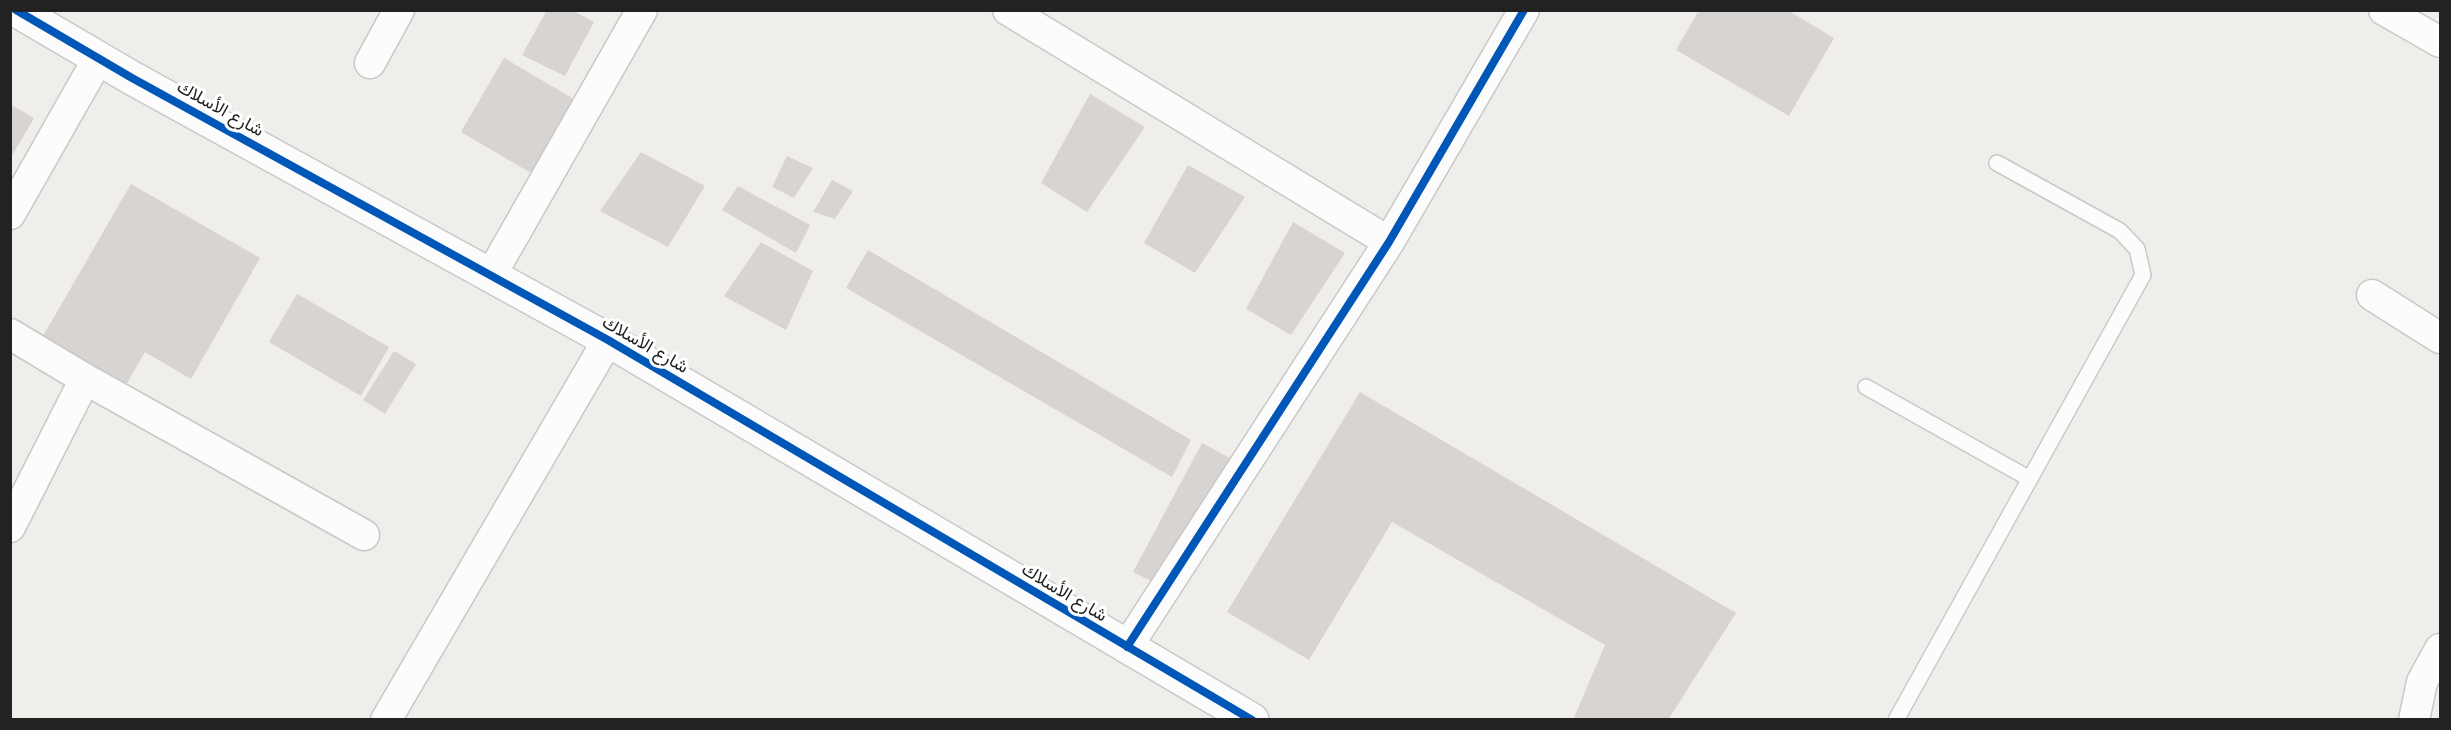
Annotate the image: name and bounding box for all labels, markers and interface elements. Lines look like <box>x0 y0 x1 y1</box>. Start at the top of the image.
street label: شارع الأسلاك <box>173 76 267 142</box>
street label: شارع الأسلاك <box>598 312 692 378</box>
street label: شارع الأسلاك <box>1017 559 1111 627</box>

